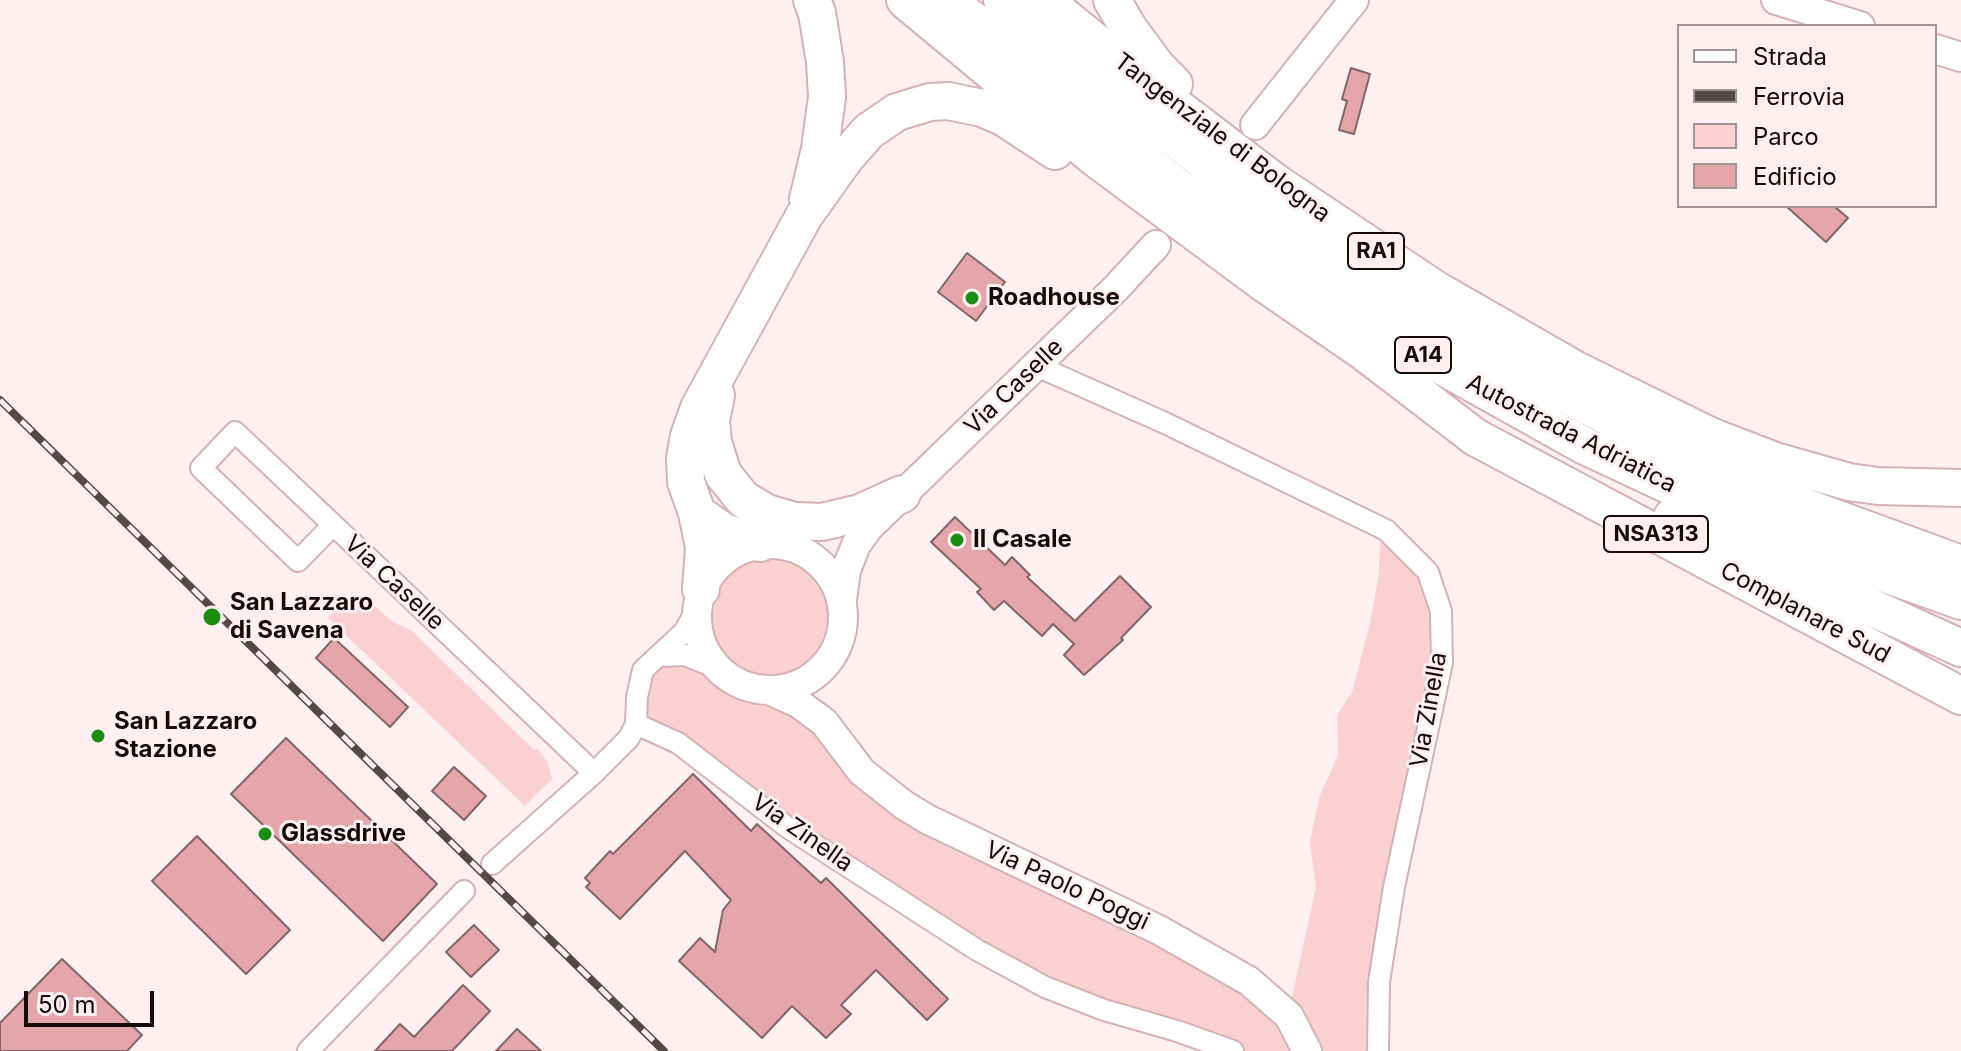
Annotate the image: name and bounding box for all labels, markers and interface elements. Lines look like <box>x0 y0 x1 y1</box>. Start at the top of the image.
legend <box>1677 24 1937 208</box>
text: Strada <box>1753 42 1827 71</box>
street label: Tangenziale di Bologna <box>1108 47 1336 229</box>
text: Ferrovia <box>1753 82 1845 111</box>
text: Parco <box>1753 122 1819 151</box>
text: Edificio <box>1753 162 1837 191</box>
road number: RA1 <box>1348 233 1404 269</box>
place label: Roadhouse <box>988 284 1120 312</box>
marker: Roadhouse <box>963 289 981 307</box>
street label: Via Caselle <box>959 333 1069 441</box>
road number: A14 <box>1395 337 1451 373</box>
street label: Autostrada Adriatica <box>1461 369 1681 499</box>
road number: NSA313 <box>1604 516 1708 552</box>
place label: Il Casale <box>973 526 1072 554</box>
street label: Via Caselle <box>338 530 450 636</box>
marker: Il Casale <box>948 531 966 549</box>
street label: Complanare Sud <box>1715 556 1895 670</box>
place label: San Lazzaro di Savena <box>230 589 373 645</box>
marker: San Lazzaro di Savena <box>201 606 223 628</box>
street label: Via Zinella <box>1405 650 1453 770</box>
place label: San Lazzaro Stazione <box>114 708 257 764</box>
marker: San Lazzaro Stazione <box>89 727 107 745</box>
street label: Via Zinella <box>746 788 858 878</box>
place label: Glassdrive <box>281 820 406 848</box>
marker: Glassdrive <box>256 825 274 843</box>
street label: Via Paolo Poggi <box>980 835 1154 937</box>
scale bar <box>28 975 158 1025</box>
text: 50 m <box>38 990 96 1019</box>

